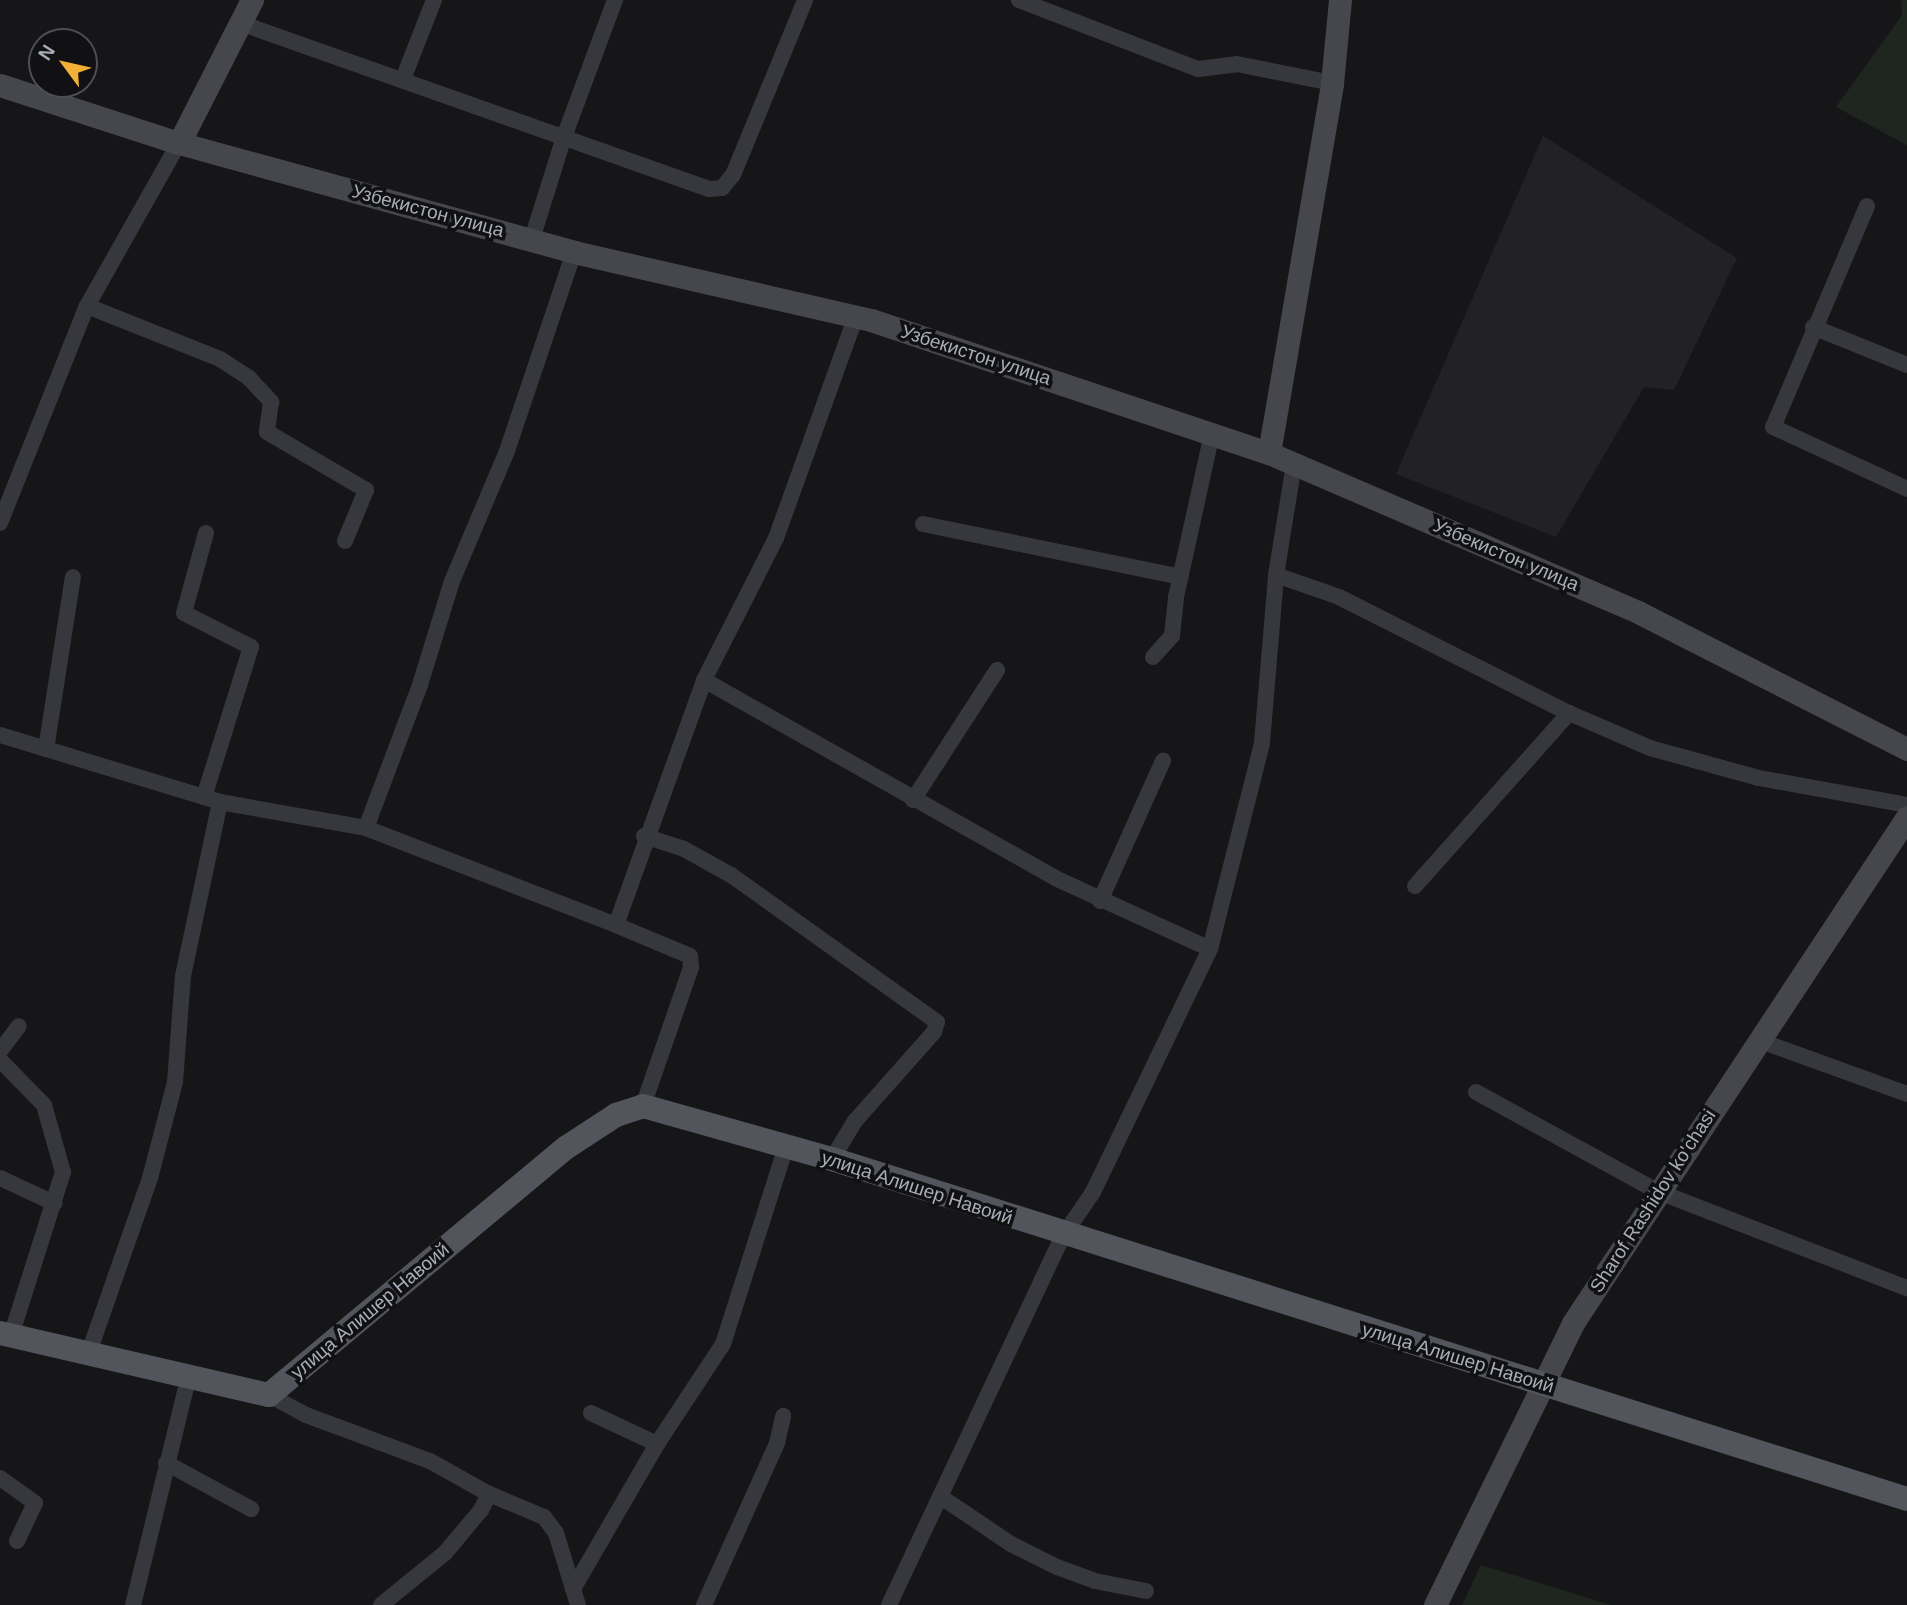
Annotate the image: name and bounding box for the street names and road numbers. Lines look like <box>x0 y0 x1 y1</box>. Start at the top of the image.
street label: Узбекистон улица <box>350 180 506 242</box>
street label: Узбекистон улица <box>898 320 1054 390</box>
street label: Узбекистон улица <box>1430 514 1582 596</box>
street label: Sharof Rashidov ko'chasi <box>1585 1105 1721 1297</box>
street label: улица Алишер Навоий <box>819 1146 1015 1230</box>
street label: улица Алишер Навоий <box>286 1238 454 1384</box>
street label: улица Алишер Навоий <box>1359 1318 1557 1398</box>

